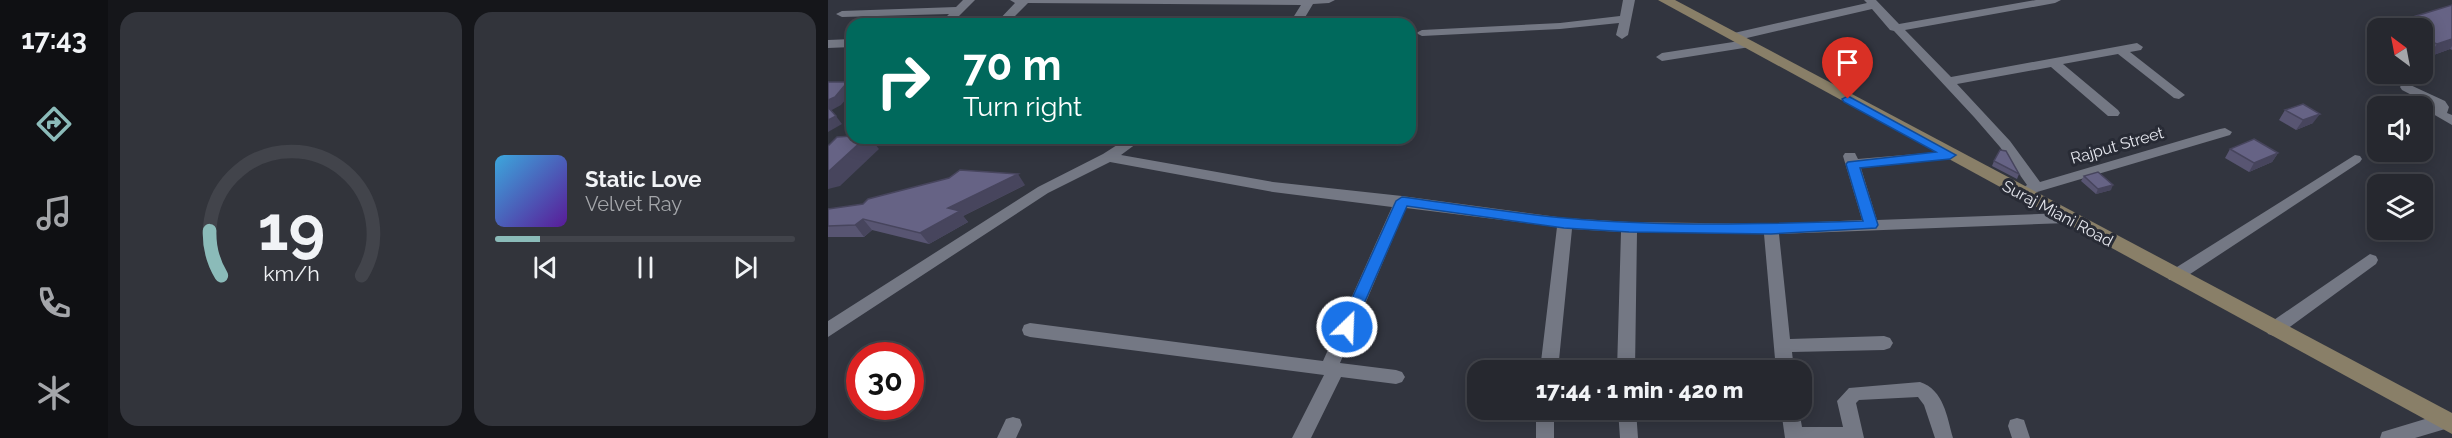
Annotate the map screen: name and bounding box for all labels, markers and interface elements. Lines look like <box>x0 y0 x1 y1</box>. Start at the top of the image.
north arrow <box>2367 18 2433 84</box>
map controls <box>2367 18 2433 240</box>
text: 17:43 <box>21 24 87 55</box>
pin <box>1822 37 1873 99</box>
text: 70 m <box>963 41 1062 90</box>
icon: right <box>864 42 942 120</box>
icon: arrive <box>1831 46 1864 79</box>
text: Turn right <box>963 91 1082 122</box>
button: sound <box>2367 96 2433 162</box>
icon: directions <box>33 103 75 145</box>
street label: Rajput Street <box>2068 123 2166 168</box>
text: Static Love <box>585 166 702 192</box>
button: layers <box>2367 174 2433 240</box>
street label: Suraj Miani Road <box>1999 176 2116 251</box>
text: 19 <box>257 191 325 265</box>
icon: music <box>33 192 75 234</box>
text: Velvet Ray <box>585 192 682 216</box>
icon: previous <box>529 251 562 284</box>
icon: pause <box>629 251 662 284</box>
icon: next <box>729 251 762 284</box>
text: km/h <box>263 261 319 286</box>
icon: phone <box>33 282 75 324</box>
position arrow <box>1315 295 1379 359</box>
speed limit sign: 30 <box>846 342 924 420</box>
icon: climate <box>33 372 75 414</box>
text: 17:44 · 1 min · 420 m <box>1536 377 1743 403</box>

